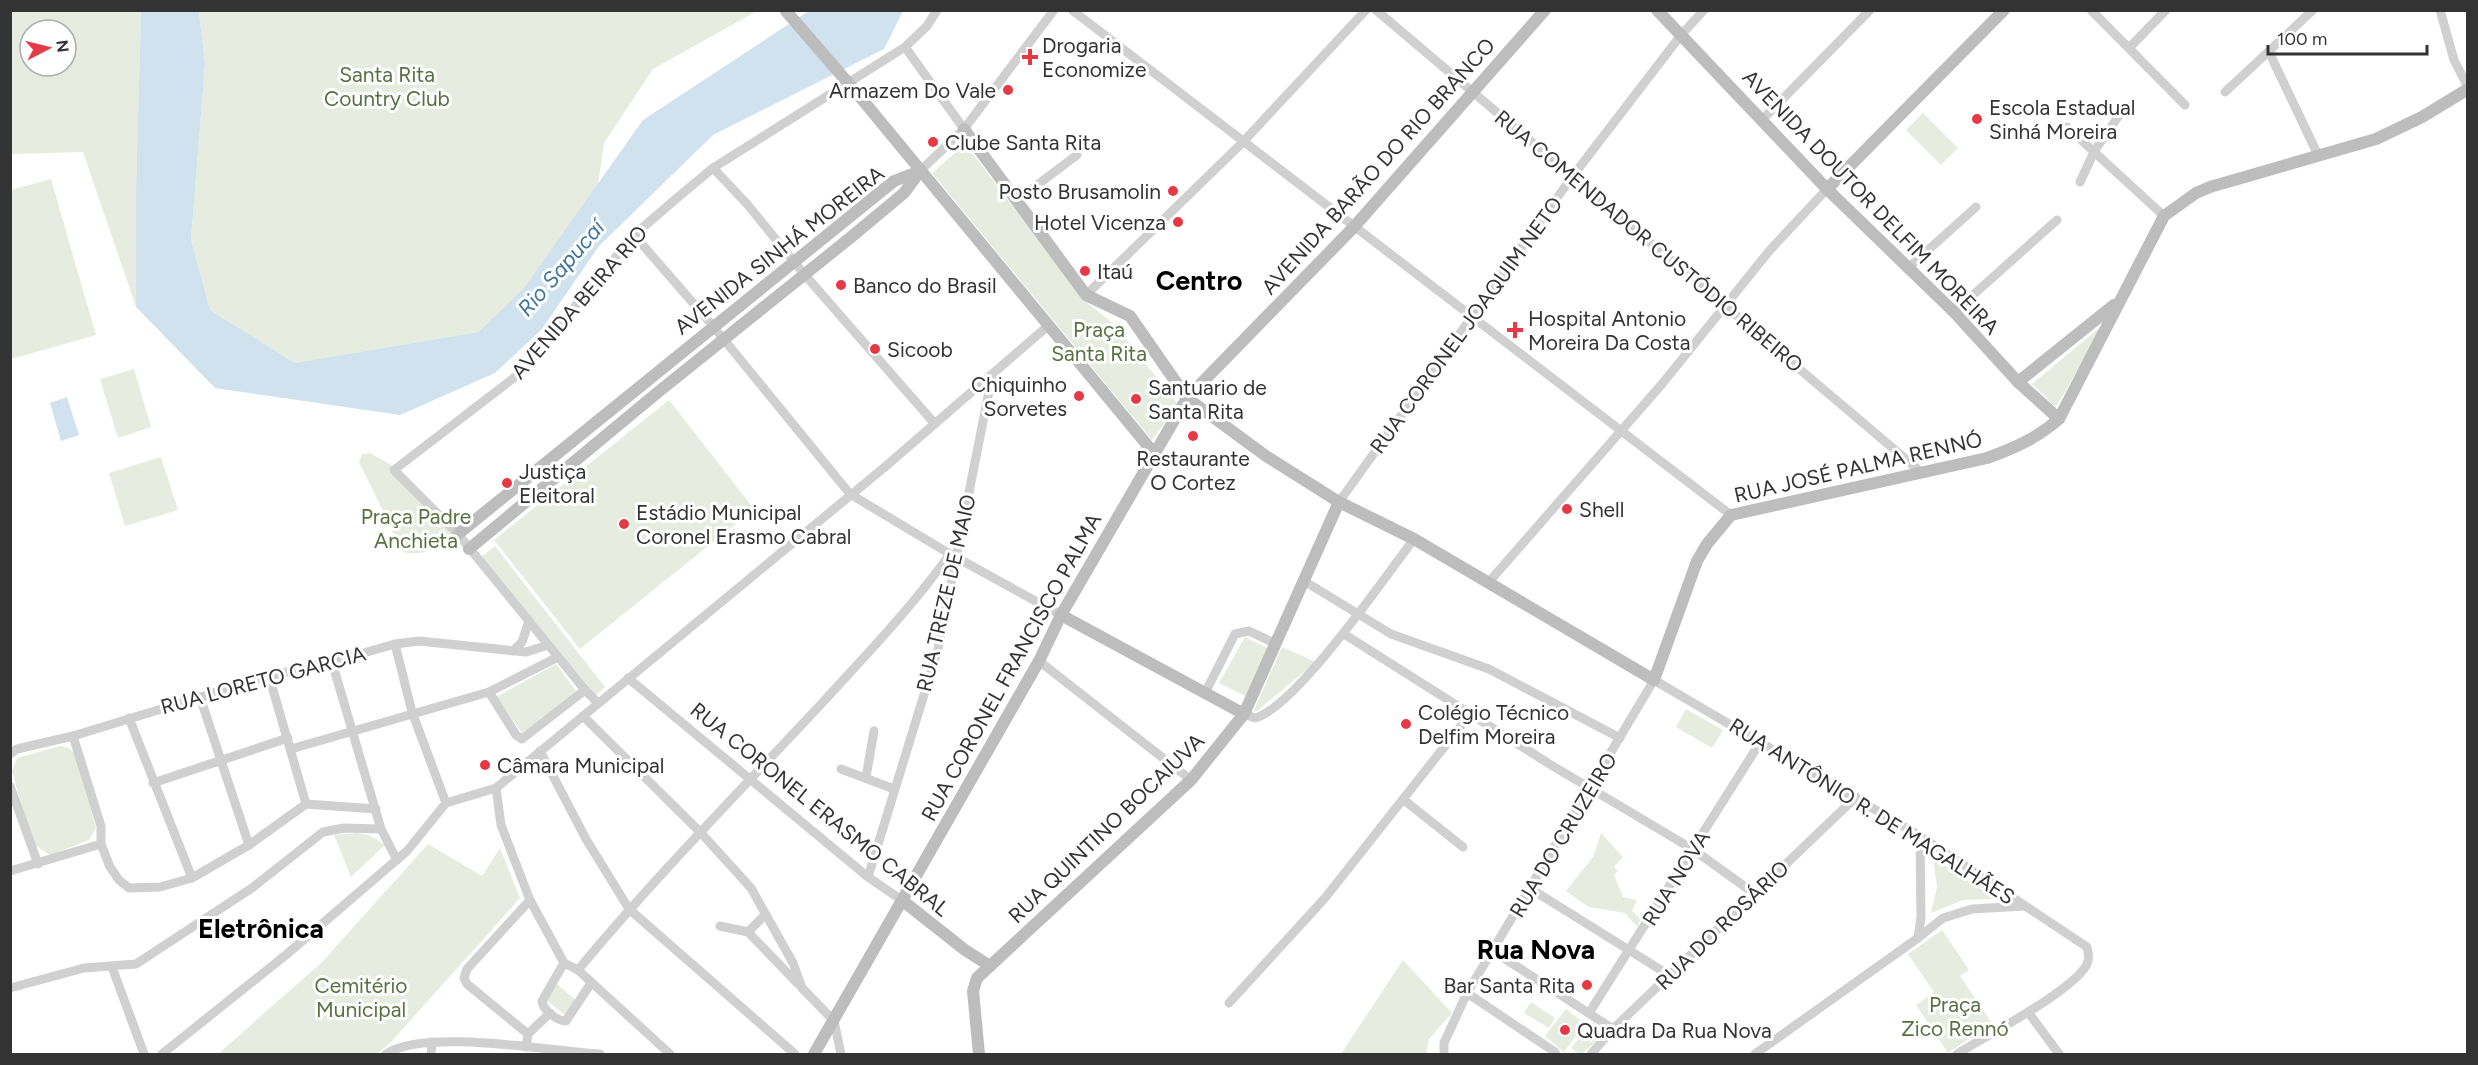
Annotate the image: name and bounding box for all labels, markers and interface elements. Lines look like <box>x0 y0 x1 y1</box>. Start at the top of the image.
north arrow <box>18 18 78 78</box>
scale bar <box>2268 18 2427 56</box>
text: 100 m <box>2277 28 2327 50</box>
place label: Drogaria Economize <box>1042 33 1146 82</box>
street label: AVENIDA BARÃO DO RIO BRANCO <box>1256 33 1500 299</box>
text: N <box>52 39 73 54</box>
marker: Drogaria Economize <box>1023 50 1037 64</box>
park label: Santa Rita Country Club <box>324 62 450 111</box>
street label: AVENIDA DOUTOR DELFIM MOREIRA <box>1738 64 2004 340</box>
place label: Armazem Do Vale <box>829 78 996 103</box>
marker: Armazem Do Vale <box>1001 83 1015 97</box>
place label: Escola Estadual Sinhá Moreira <box>1989 95 2135 144</box>
street label: RUA COMENDADOR CUSTÓDIO RIBEIRO <box>1490 105 1808 377</box>
marker: Escola Estadual Sinhá Moreira <box>1970 112 1984 126</box>
place label: Clube Santa Rita <box>945 130 1101 155</box>
marker: Clube Santa Rita <box>926 135 940 149</box>
street label: AVENIDA SINHÁ MOREIRA <box>669 160 889 340</box>
place label: Posto Brusamolin <box>998 179 1161 204</box>
marker: Posto Brusamolin <box>1166 184 1180 198</box>
street label: RUA CORONEL JOAQUIM NETO <box>1365 192 1567 458</box>
place label: Hotel Vicenza <box>1034 210 1166 235</box>
water label: Rio Sapucaí <box>512 212 612 322</box>
marker: Hotel Vicenza <box>1171 215 1185 229</box>
street label: AVENIDA BEIRA RIO <box>506 220 652 384</box>
place label: Itaú <box>1097 259 1133 284</box>
marker: Itaú <box>1078 264 1092 278</box>
district label: Centro <box>1156 264 1242 297</box>
place label: Banco do Brasil <box>853 273 997 298</box>
marker: Banco do Brasil <box>834 278 848 292</box>
place label: Hospital Antonio Moreira Da Costa <box>1528 306 1690 355</box>
park label: Praça Santa Rita <box>1051 317 1147 366</box>
marker: Hospital Antonio Moreira Da Costa <box>1506 321 1524 339</box>
place label: Sicoob <box>887 337 953 362</box>
marker: Sicoob <box>868 342 882 356</box>
place label: Chiquinho Sorvetes <box>971 372 1067 421</box>
place label: Santuario de Santa Rita <box>1148 375 1267 424</box>
marker: Chiquinho Sorvetes <box>1072 389 1086 403</box>
marker: Santuario de Santa Rita <box>1129 392 1143 406</box>
street label: RUA JOSÉ PALMA RENNÓ <box>1732 426 1984 508</box>
marker: Restaurante O Cortez <box>1186 429 1200 443</box>
place label: Restaurante O Cortez <box>1136 446 1250 495</box>
place label: Justiça Eleitoral <box>519 459 595 508</box>
marker: Justiça Eleitoral <box>500 476 514 490</box>
street label: RUA TREZE DE MAIO <box>911 492 981 694</box>
place label: Shell <box>1579 497 1624 522</box>
place label: Estádio Municipal Coronel Erasmo Cabral <box>636 500 851 549</box>
marker: Shell <box>1560 502 1574 516</box>
park label: Praça Padre Anchieta <box>361 504 471 553</box>
street label: RUA CORONEL FRANCISCO PALMA <box>916 509 1106 825</box>
marker: Estádio Municipal Coronel Erasmo Cabral <box>617 517 631 531</box>
street label: RUA LORETO GARCIA <box>158 641 368 719</box>
street label: RUA CORONEL ERASMO CABRAL <box>686 697 954 921</box>
place label: Colégio Técnico Delfim Moreira <box>1418 700 1569 749</box>
street label: RUA ANTÔNIO R. DE MAGALHÃES <box>1725 713 2019 909</box>
marker: Colégio Técnico Delfim Moreira <box>1399 717 1413 731</box>
street label: RUA QUINTINO BOCAIUVA <box>1003 728 1209 928</box>
street label: RUA DO CRUZEIRO <box>1504 748 1622 922</box>
place label: Câmara Municipal <box>497 753 664 778</box>
marker: Câmara Municipal <box>478 758 492 772</box>
street label: RUA NOVA <box>1637 826 1715 930</box>
street label: RUA DO ROSÁRIO <box>1650 855 1794 995</box>
district label: Eletrônica <box>198 912 324 945</box>
district label: Rua Nova <box>1477 933 1595 966</box>
park label: Cemitério Municipal <box>315 973 407 1022</box>
place label: Bar Santa Rita <box>1443 973 1575 998</box>
marker: Bar Santa Rita <box>1580 978 1594 992</box>
park label: Praça Zico Rennó <box>1901 992 2009 1041</box>
place label: Quadra Da Rua Nova <box>1577 1018 1772 1043</box>
marker: Quadra Da Rua Nova <box>1558 1023 1572 1037</box>

